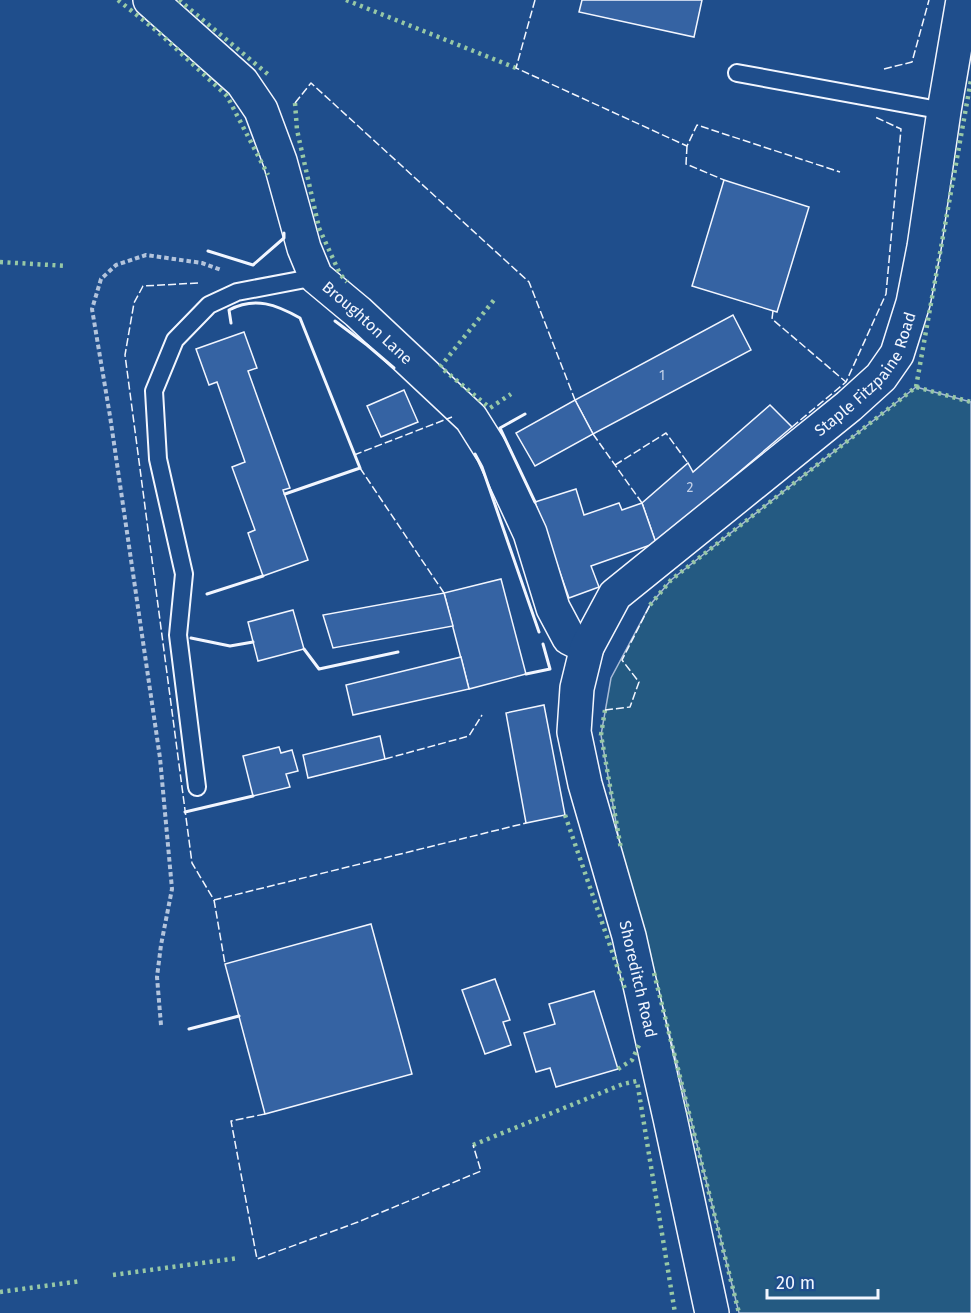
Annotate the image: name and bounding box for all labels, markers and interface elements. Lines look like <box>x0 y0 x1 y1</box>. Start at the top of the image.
street label: Broughton Lane <box>319 277 417 368</box>
street label: Staple Fitzpaine Road <box>810 310 919 440</box>
house number: 1 <box>659 367 665 384</box>
house number: 2 <box>687 479 694 496</box>
street label: Shoreditch Road <box>615 919 661 1039</box>
scale bar <box>767 1262 878 1300</box>
text: 20 m <box>776 1272 815 1294</box>

